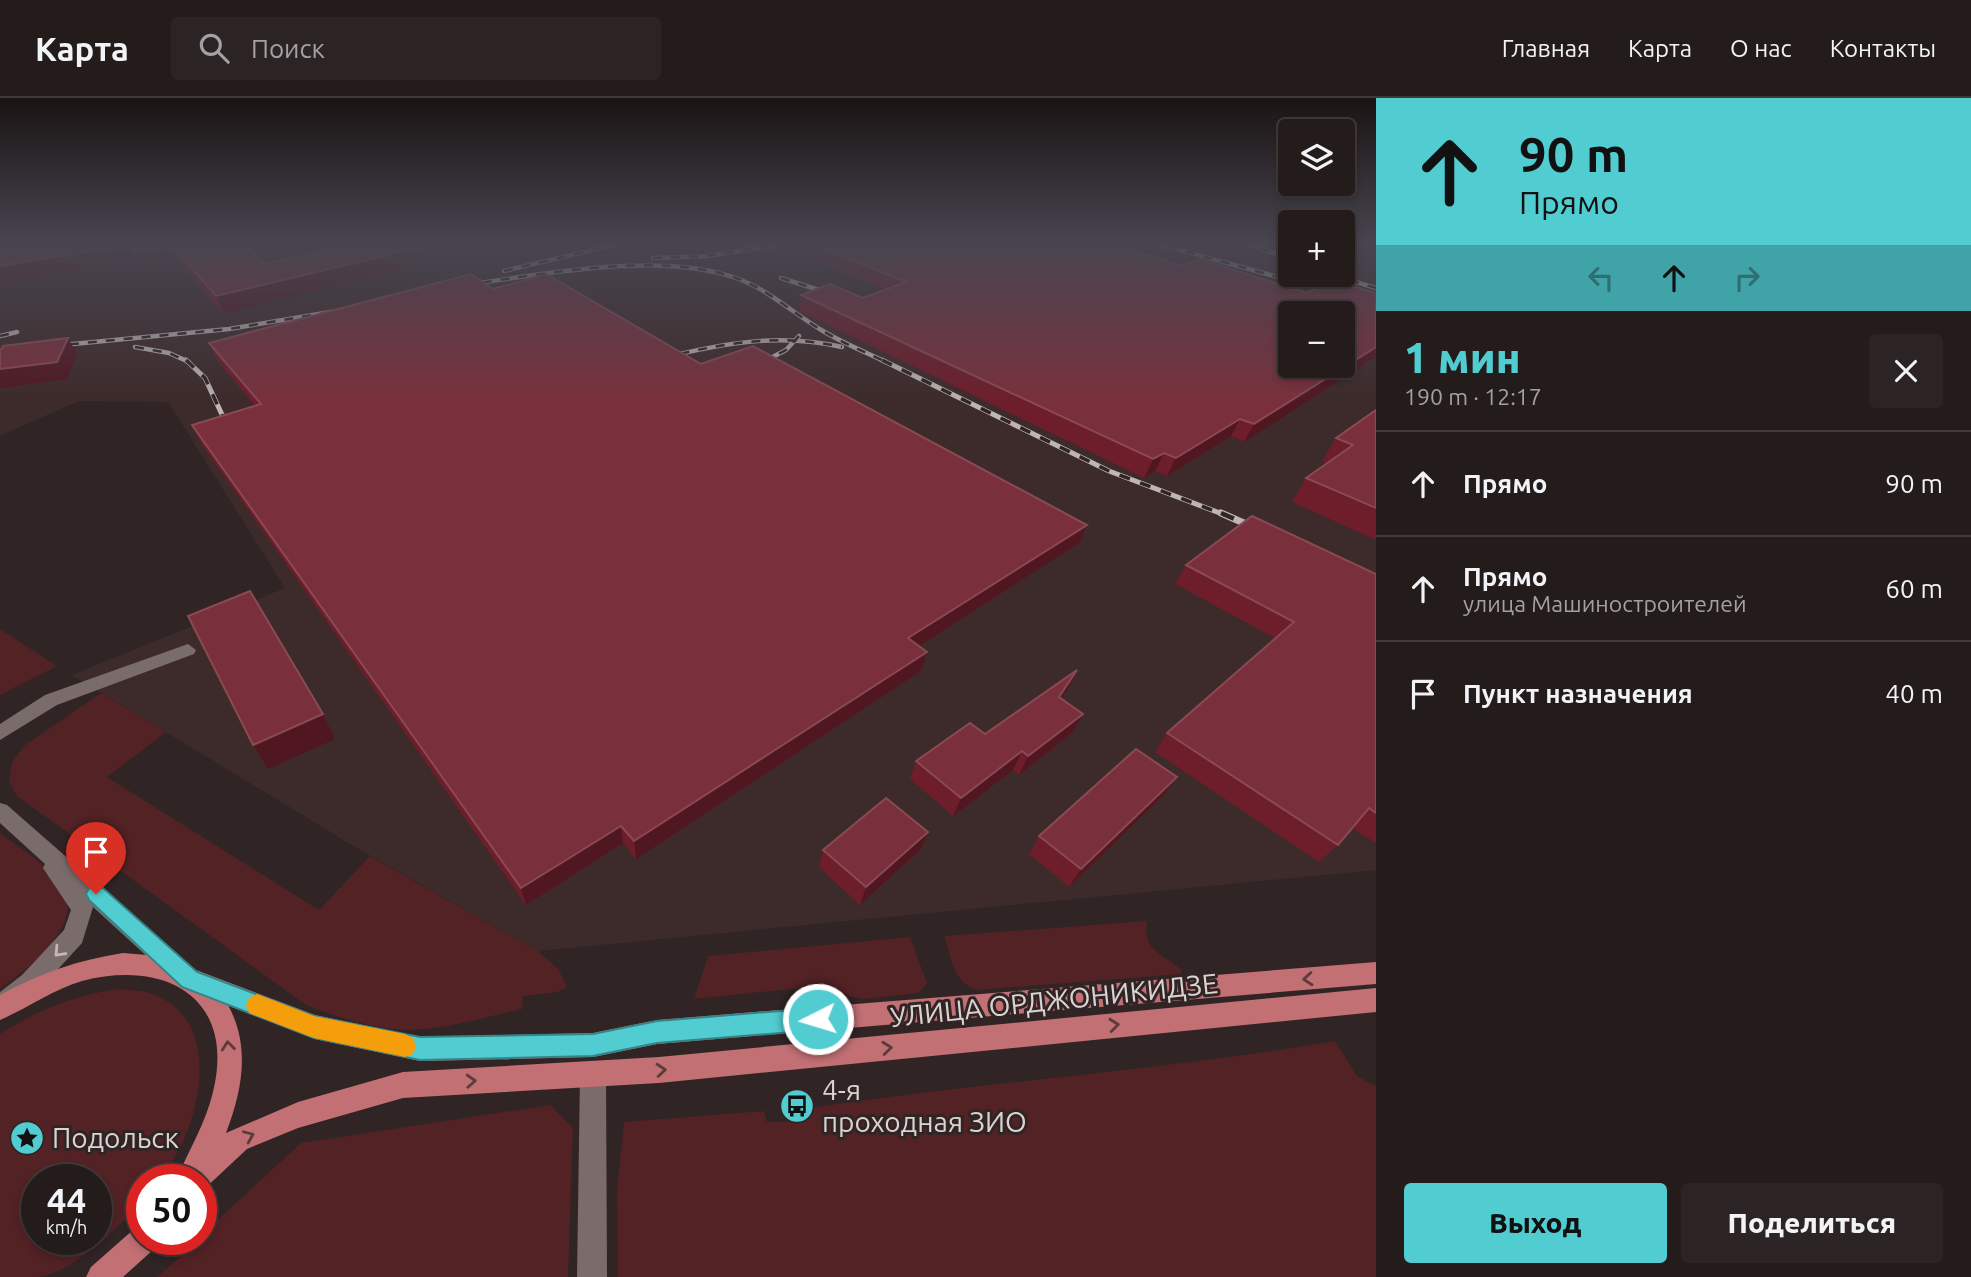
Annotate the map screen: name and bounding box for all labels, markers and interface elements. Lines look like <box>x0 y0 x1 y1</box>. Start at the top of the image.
search box <box>171 17 661 80</box>
icon: search <box>195 29 233 67</box>
text: Карта <box>35 30 129 67</box>
text: Поиск <box>251 34 325 63</box>
text: Главная <box>1502 35 1590 62</box>
text: Карта <box>1628 35 1692 62</box>
text: О нас <box>1730 35 1792 62</box>
text: Контакты <box>1830 35 1936 62</box>
map controls <box>1278 119 1355 378</box>
button: layers <box>1278 119 1355 196</box>
icon: ahead <box>1404 126 1495 217</box>
text: 90 m <box>1519 126 1628 181</box>
text: Прямо <box>1519 184 1619 220</box>
button: + <box>1278 210 1355 287</box>
icon: left <box>1582 259 1620 297</box>
icon: ahead <box>1655 259 1693 297</box>
icon: right <box>1728 259 1766 297</box>
button: − <box>1278 301 1355 378</box>
text: 1 мин <box>1404 334 1521 381</box>
button: close <box>1869 334 1943 408</box>
text: 190 m · 12:17 <box>1404 384 1542 409</box>
icon: ahead <box>1404 465 1442 503</box>
text: Прямо <box>1463 469 1547 498</box>
text: 90 m <box>1885 469 1943 498</box>
text: Прямо <box>1463 562 1547 591</box>
icon: ahead <box>1404 570 1442 608</box>
text: 60 m <box>1885 574 1943 603</box>
text: улица Машиностроителей <box>1463 591 1747 616</box>
icon: arrive <box>1404 675 1442 713</box>
text: Пункт назначения <box>1463 679 1693 708</box>
text: 40 m <box>1885 679 1943 708</box>
pin <box>66 822 126 894</box>
icon: arrive <box>77 833 115 871</box>
one-way arrow <box>55 944 67 957</box>
street label: УЛИЦА ОРДЖОНИКИДЗЕ <box>889 967 1219 1032</box>
one-way arrow <box>1302 971 1313 986</box>
position arrow <box>781 982 855 1056</box>
one-way arrow <box>1108 1018 1119 1033</box>
one-way arrow <box>220 1040 235 1052</box>
one-way arrow <box>882 1041 893 1056</box>
one-way arrow <box>656 1063 667 1078</box>
one-way arrow <box>466 1074 477 1089</box>
place label: 4-я проходная ЗИО <box>822 1074 1027 1137</box>
bus stop icon: 4-я проходная ЗИО <box>778 1087 816 1125</box>
place icon: Подольск <box>8 1119 46 1157</box>
place label: Подольск <box>52 1122 179 1153</box>
one-way arrow <box>242 1130 254 1144</box>
speed limit sign: 50 <box>126 1164 217 1255</box>
text: 44 <box>47 1180 86 1220</box>
button: Выход <box>1404 1183 1667 1263</box>
button: Поделиться <box>1681 1183 1943 1263</box>
text: km/h <box>46 1217 87 1237</box>

